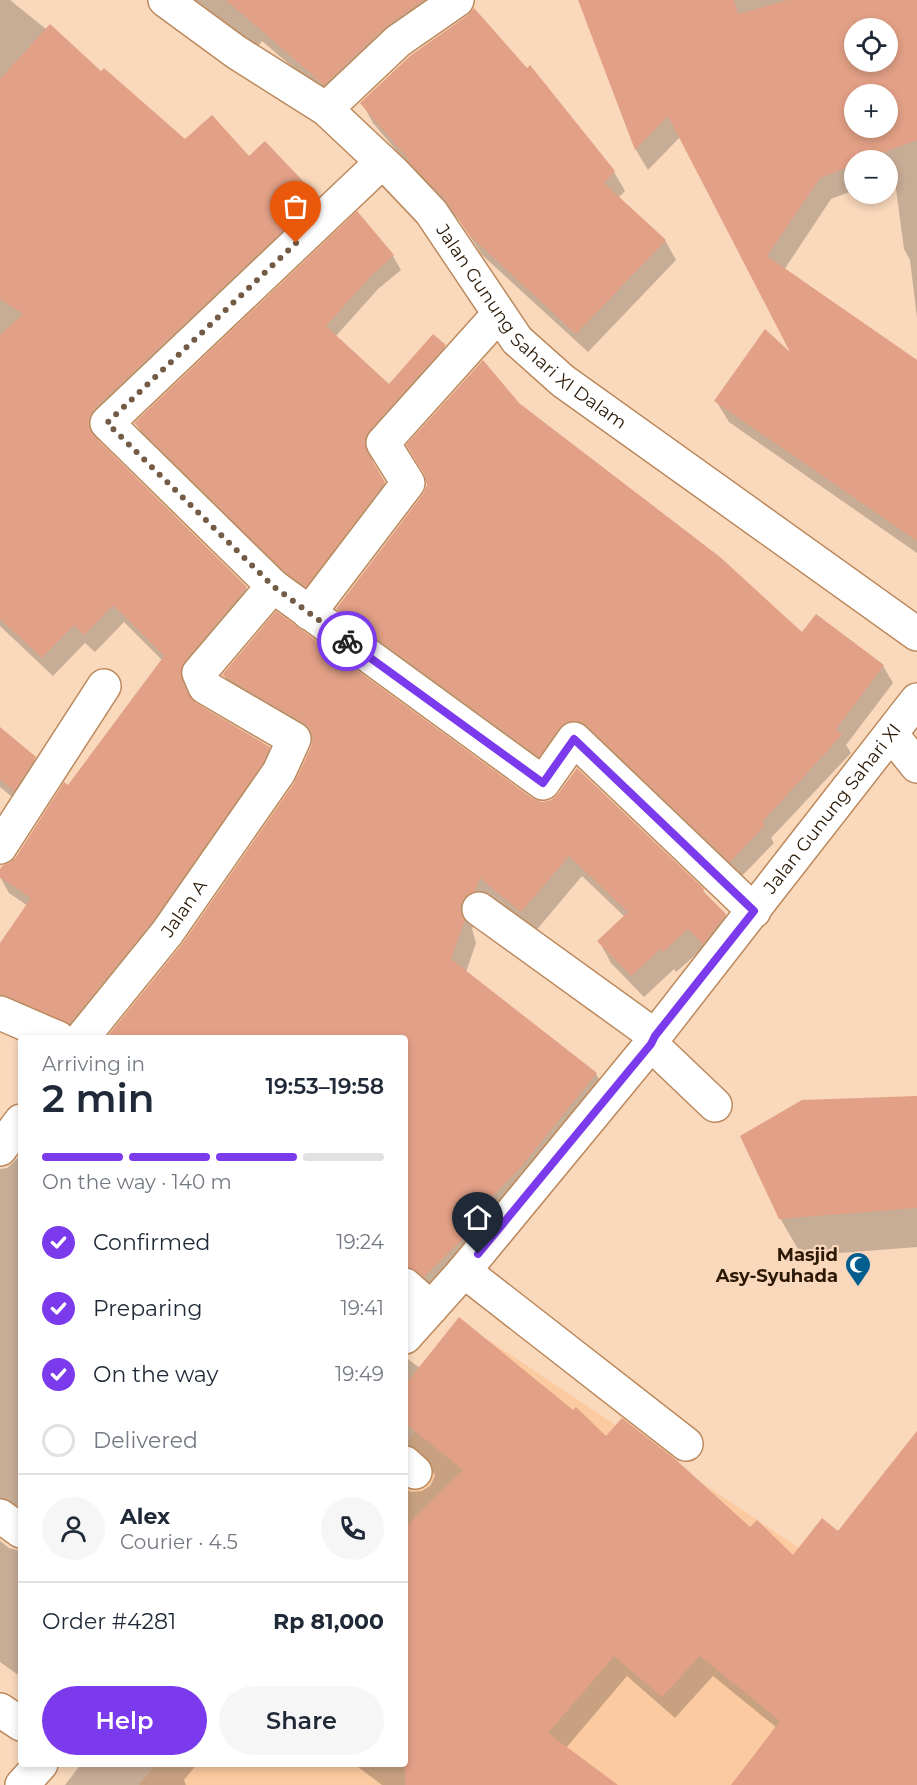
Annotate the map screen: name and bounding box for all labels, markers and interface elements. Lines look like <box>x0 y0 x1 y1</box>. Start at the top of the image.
map controls <box>844 18 898 204</box>
button: locate <box>844 18 898 72</box>
button: + <box>844 84 898 138</box>
button: − <box>844 150 898 204</box>
pin <box>270 181 321 243</box>
icon: bag <box>279 190 312 223</box>
street label: Jalan Gunung Sahari XI Dalam <box>431 219 631 434</box>
courier <box>317 611 377 671</box>
icon: bike <box>331 625 364 658</box>
street label: Jalan Gunung Sahari XI <box>759 719 905 899</box>
street label: Jalan A <box>156 875 212 942</box>
text: Arriving in <box>42 1052 145 1076</box>
text: 19:53–19:58 <box>266 1073 384 1100</box>
text: 2 min <box>42 1074 155 1122</box>
text: On the way · 140 m <box>42 1170 232 1194</box>
pin <box>452 1192 503 1254</box>
icon: home <box>461 1201 494 1234</box>
icon: check <box>42 1226 75 1259</box>
text: Confirmed <box>93 1229 210 1256</box>
text: 19:24 <box>336 1230 384 1254</box>
place label: Masjid Asy-Syuhada <box>715 1244 838 1287</box>
mosque icon: Masjid Asy-Syuhada <box>843 1250 873 1288</box>
icon: check <box>42 1292 75 1325</box>
text: Preparing <box>93 1295 202 1322</box>
text: 19:41 <box>340 1296 384 1320</box>
icon: check <box>42 1358 75 1391</box>
text: On the way <box>93 1361 218 1388</box>
text: 19:49 <box>335 1362 384 1386</box>
text: Delivered <box>93 1427 198 1454</box>
button: person <box>42 1497 105 1560</box>
button: phone <box>321 1497 384 1560</box>
text: Alex <box>120 1503 170 1530</box>
text: Courier · 4.5 <box>120 1530 238 1554</box>
text: Order #4281 <box>42 1608 176 1635</box>
text: Rp 81,000 <box>273 1608 384 1635</box>
button: Help <box>42 1686 207 1755</box>
button: Share <box>219 1686 384 1755</box>

